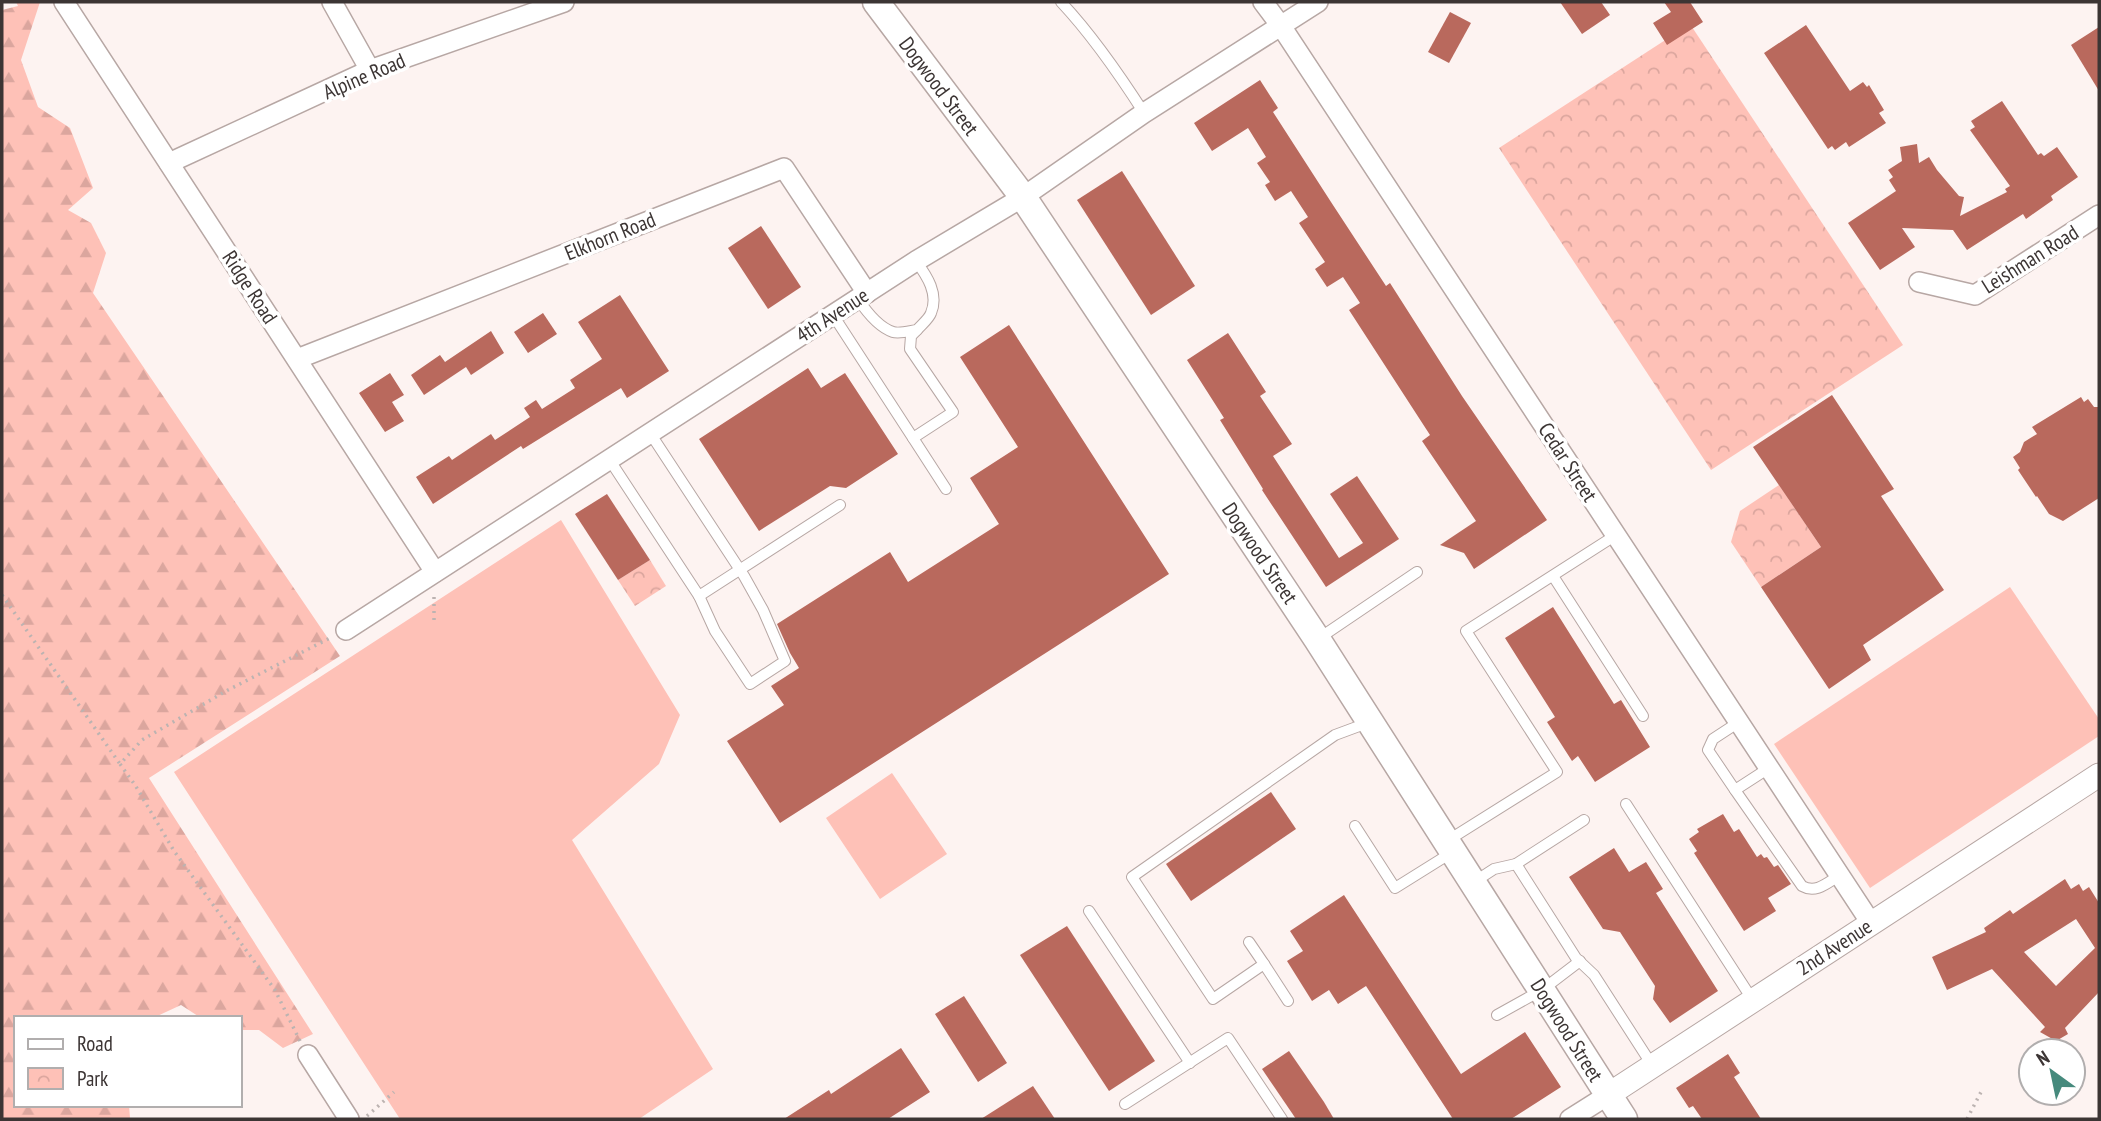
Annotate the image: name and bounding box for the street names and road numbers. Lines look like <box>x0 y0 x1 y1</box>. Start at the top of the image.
street label: Dogwood Street <box>893 31 985 141</box>
street label: Alpine Road <box>319 47 409 105</box>
street label: Elkhorn Road <box>561 206 659 266</box>
street label: Leishman Road <box>1977 219 2083 299</box>
street label: Ridge Road <box>216 245 284 329</box>
street label: 4th Avenue <box>790 281 874 349</box>
street label: Cedar Street <box>1532 417 1604 507</box>
street label: Dogwood Street <box>1216 497 1304 609</box>
street label: 2nd Avenue <box>1791 913 1877 981</box>
street label: Dogwood Street <box>1525 973 1609 1087</box>

